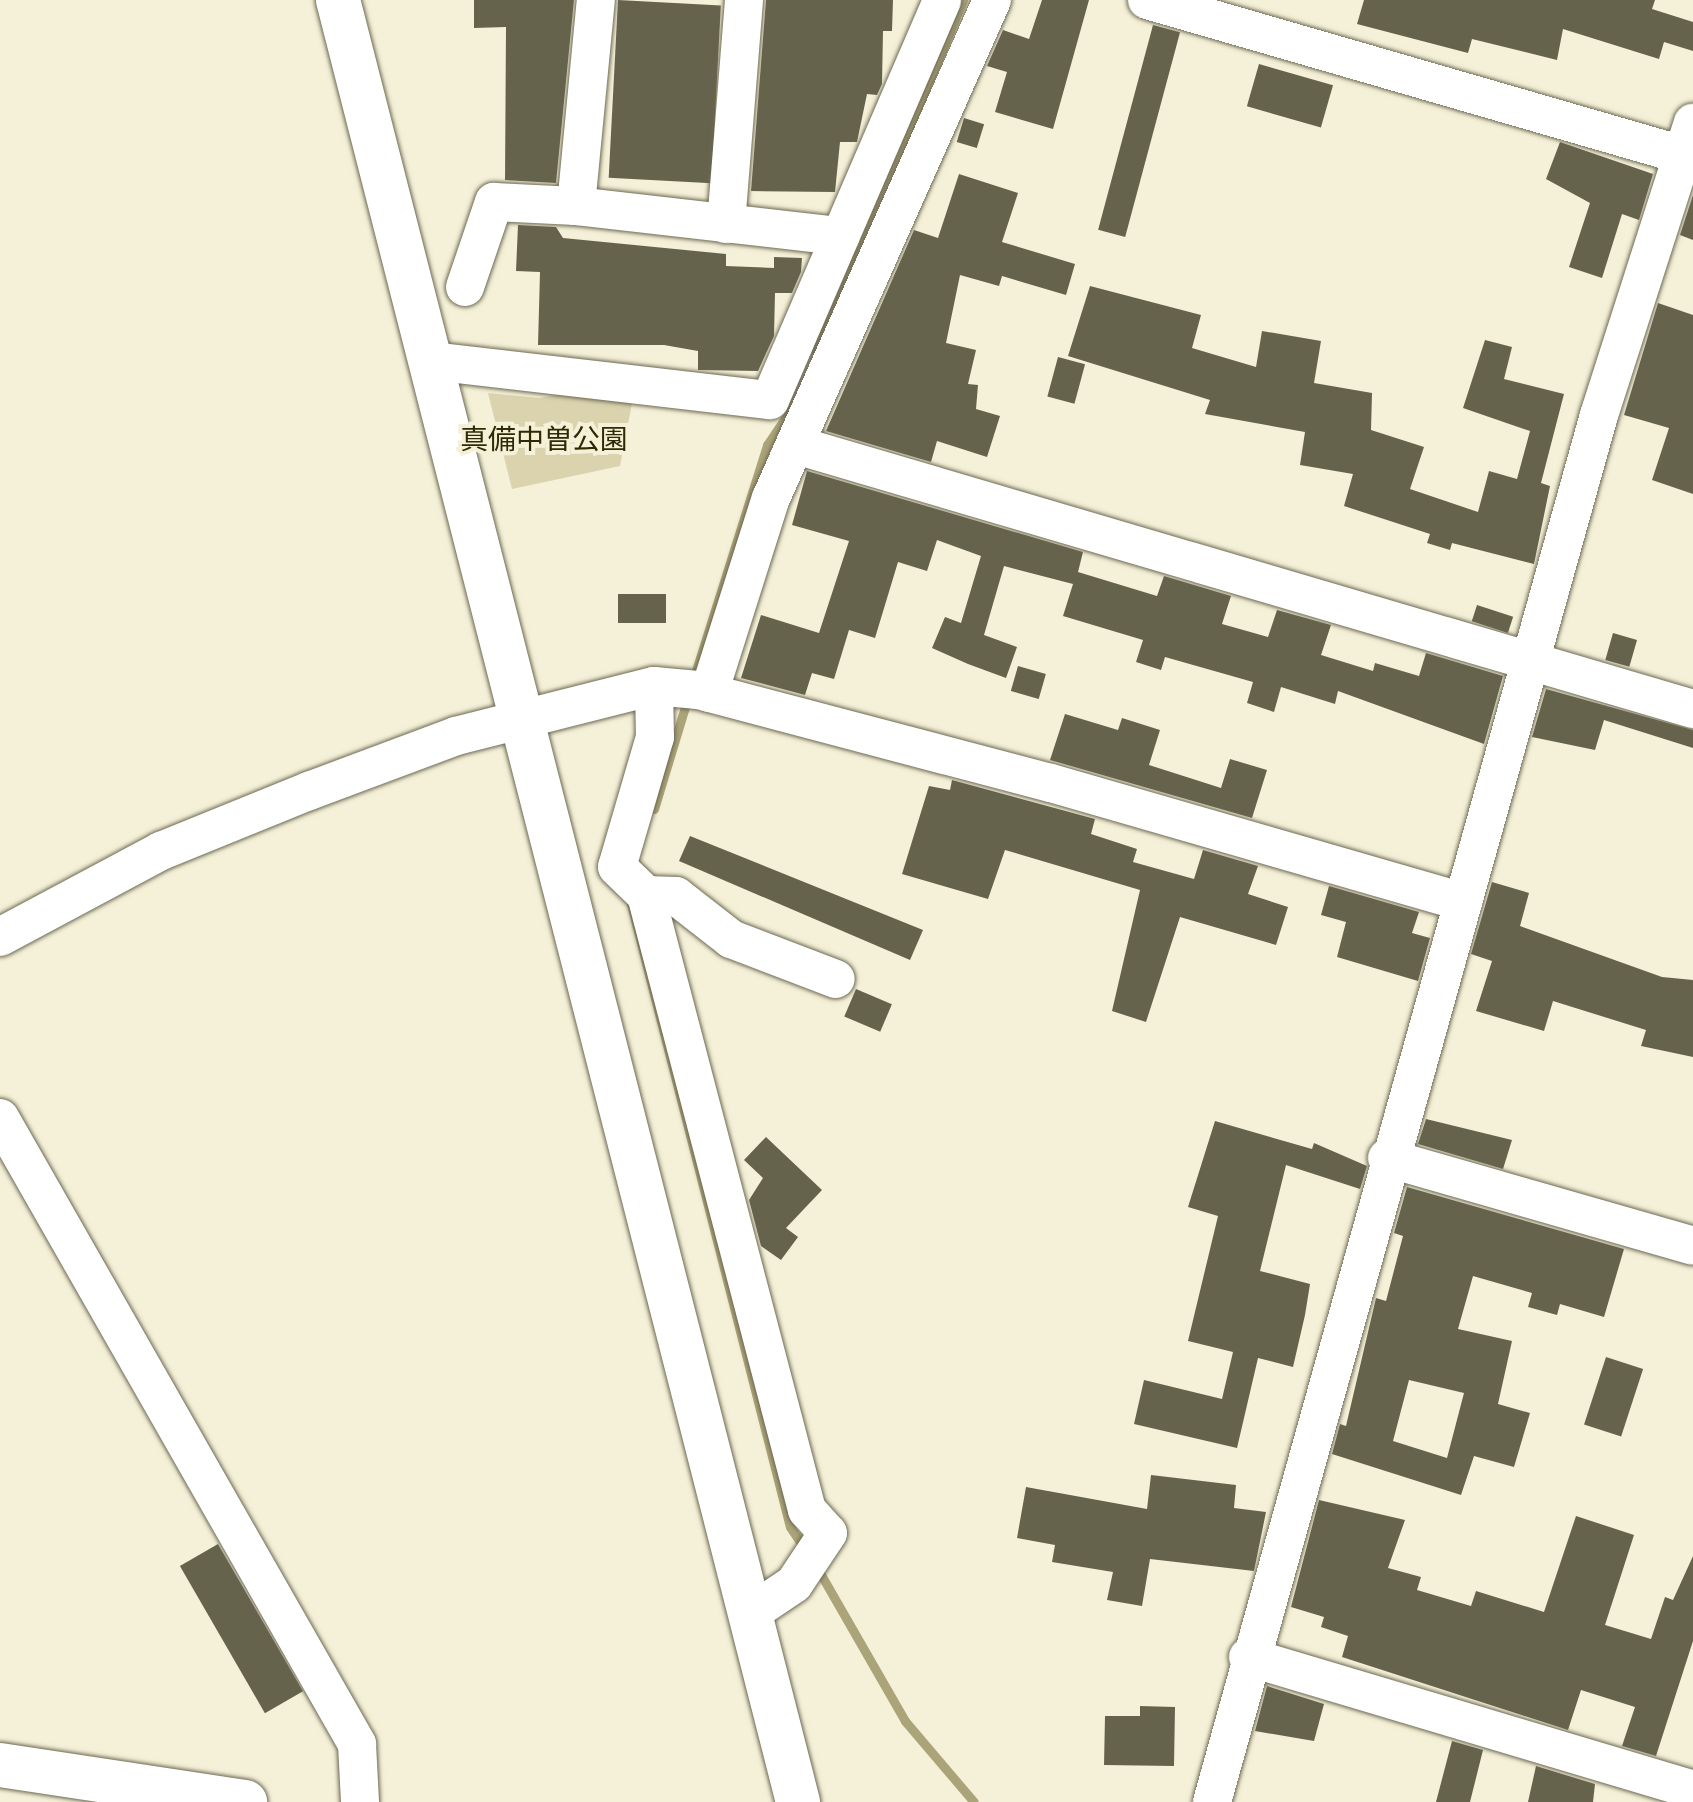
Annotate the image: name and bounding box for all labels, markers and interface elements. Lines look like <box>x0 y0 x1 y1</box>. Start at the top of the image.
park label: 真備中曽公園 <box>460 423 628 457</box>

